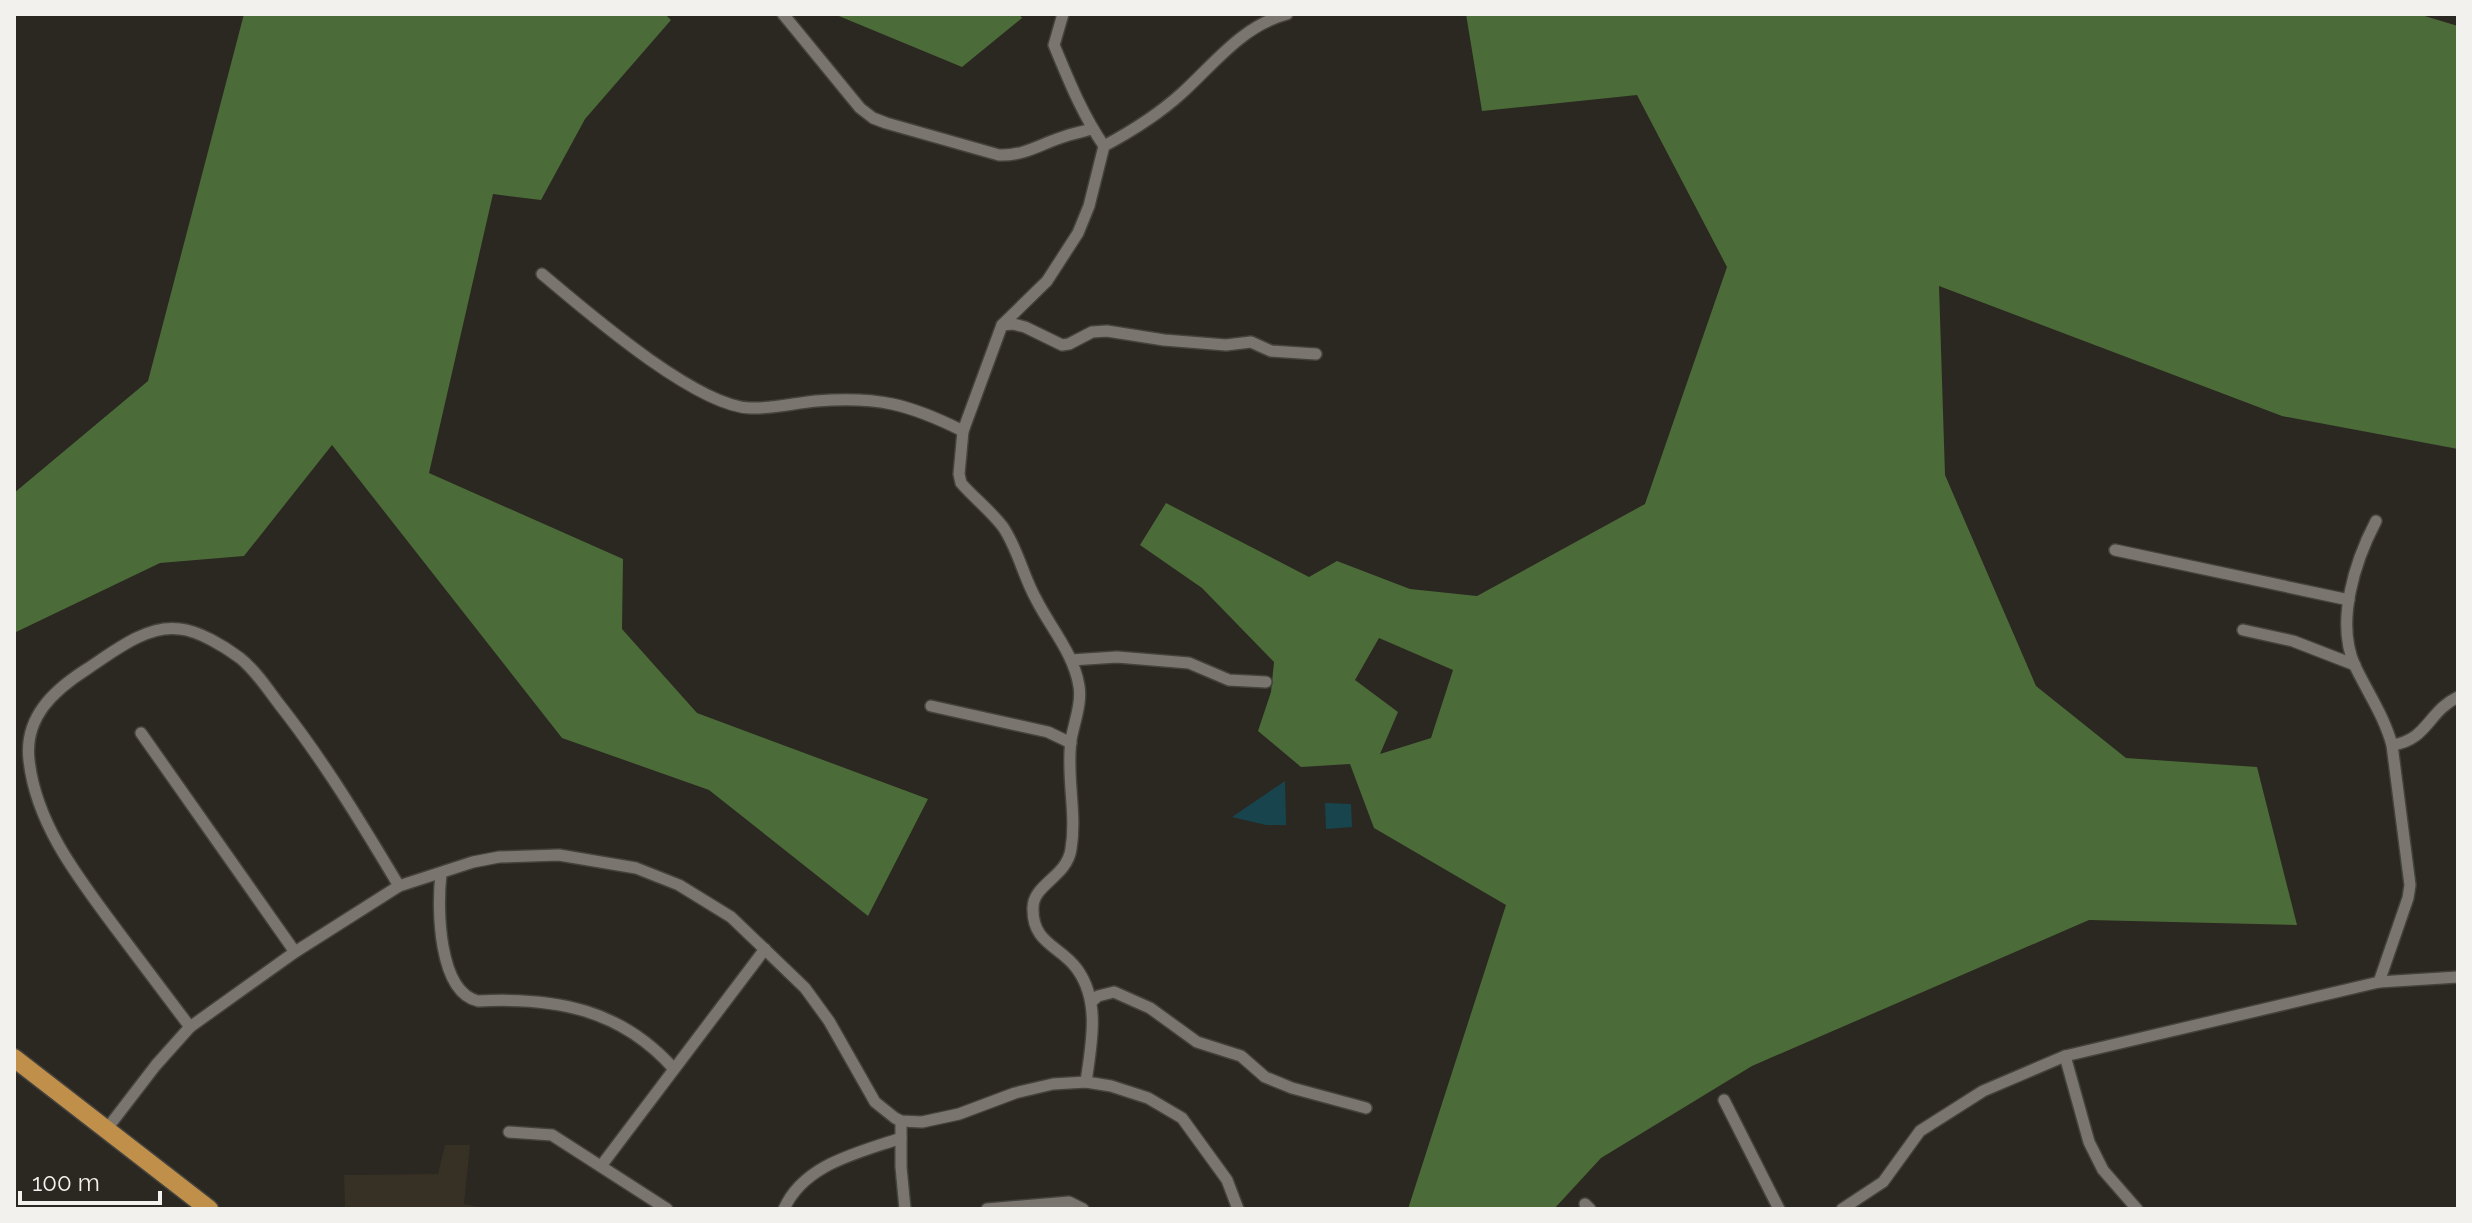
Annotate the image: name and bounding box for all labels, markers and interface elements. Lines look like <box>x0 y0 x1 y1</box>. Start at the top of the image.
scale bar <box>20 1155 160 1205</box>
text: 100 m <box>32 1168 100 1197</box>

